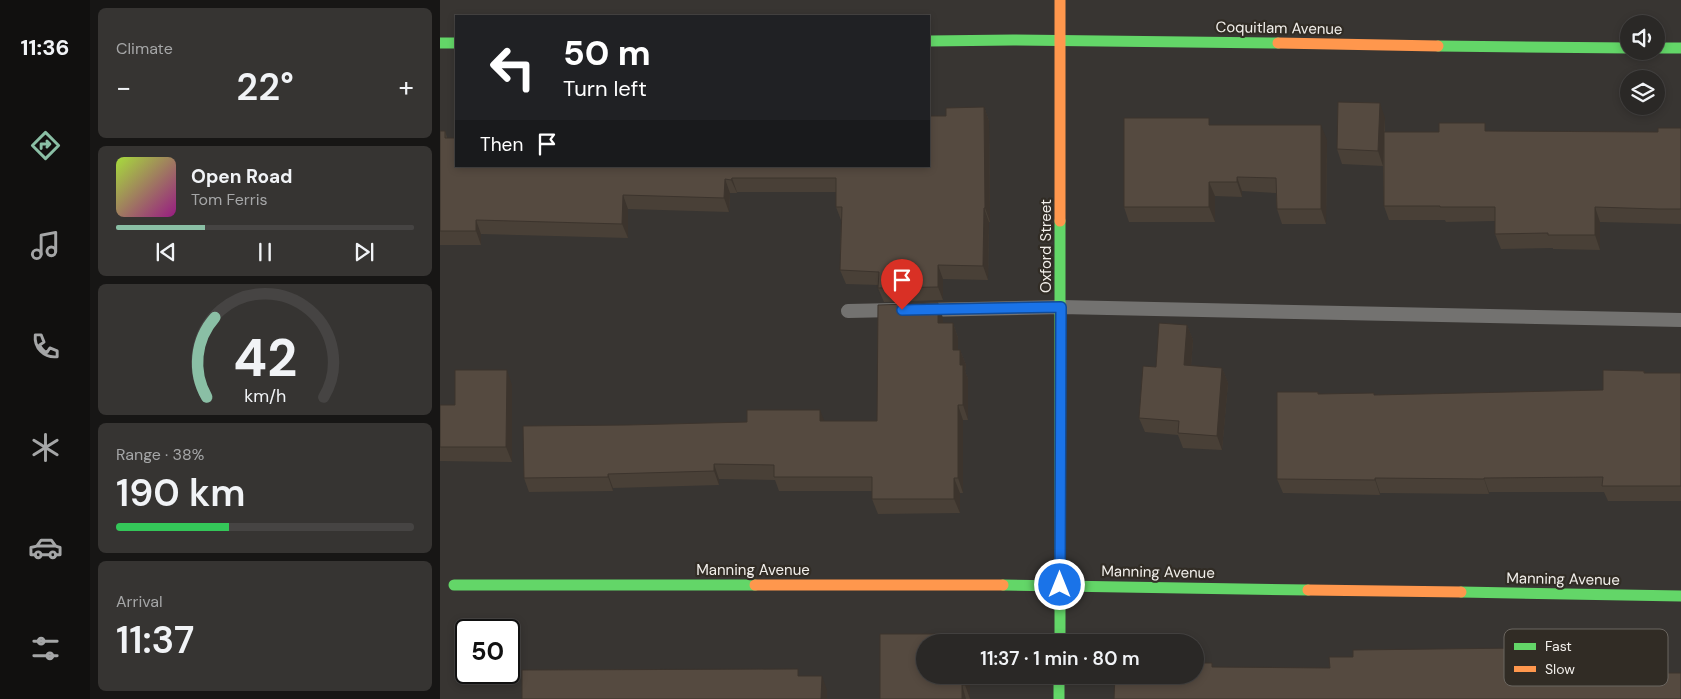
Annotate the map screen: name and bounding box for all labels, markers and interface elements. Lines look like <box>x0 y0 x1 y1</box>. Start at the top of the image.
map controls <box>1620 15 1665 115</box>
button: sound <box>1620 15 1665 60</box>
street label: Coquitlam Avenue <box>1215 17 1343 39</box>
text: 50 m <box>563 30 651 76</box>
text: 11:36 <box>21 33 69 62</box>
icon: left <box>480 35 545 100</box>
text: Climate <box>116 38 173 59</box>
text: 22° <box>236 62 294 112</box>
text: − <box>116 69 131 106</box>
text: + <box>399 69 414 106</box>
button: layers <box>1620 70 1665 115</box>
text: Turn left <box>563 74 647 103</box>
icon: directions <box>28 128 63 163</box>
icon: arrive <box>533 130 561 158</box>
text: Then <box>480 132 523 157</box>
text: Open Road <box>191 164 293 189</box>
text: Tom Ferris <box>191 189 268 210</box>
street label: Oxford Street <box>1036 199 1056 293</box>
icon: music <box>28 228 63 263</box>
icon: previous <box>152 238 180 266</box>
icon: pause <box>251 238 279 266</box>
icon: next <box>350 238 378 266</box>
pin <box>881 259 923 310</box>
icon: arrive <box>888 266 916 294</box>
text: 42 <box>233 324 297 392</box>
icon: phone <box>28 329 63 364</box>
text: km/h <box>244 384 286 408</box>
icon: climate <box>28 430 63 465</box>
text: Range · 38% <box>116 444 204 465</box>
text: 190 km <box>116 468 245 518</box>
icon: car <box>28 530 63 565</box>
position arrow <box>1033 558 1085 610</box>
street label: Manning Avenue <box>696 560 810 580</box>
street label: Manning Avenue <box>1101 561 1215 583</box>
street label: Manning Avenue <box>1506 568 1620 590</box>
text: Arrival <box>116 591 163 612</box>
text: 11:37 <box>116 615 194 665</box>
speed limit sign: 50 <box>455 619 520 684</box>
legend <box>1504 629 1668 686</box>
icon: filters <box>28 631 63 666</box>
text: Fast <box>1545 637 1572 655</box>
text: 11:37 · 1 min · 80 m <box>980 646 1140 671</box>
text: Slow <box>1545 660 1575 678</box>

